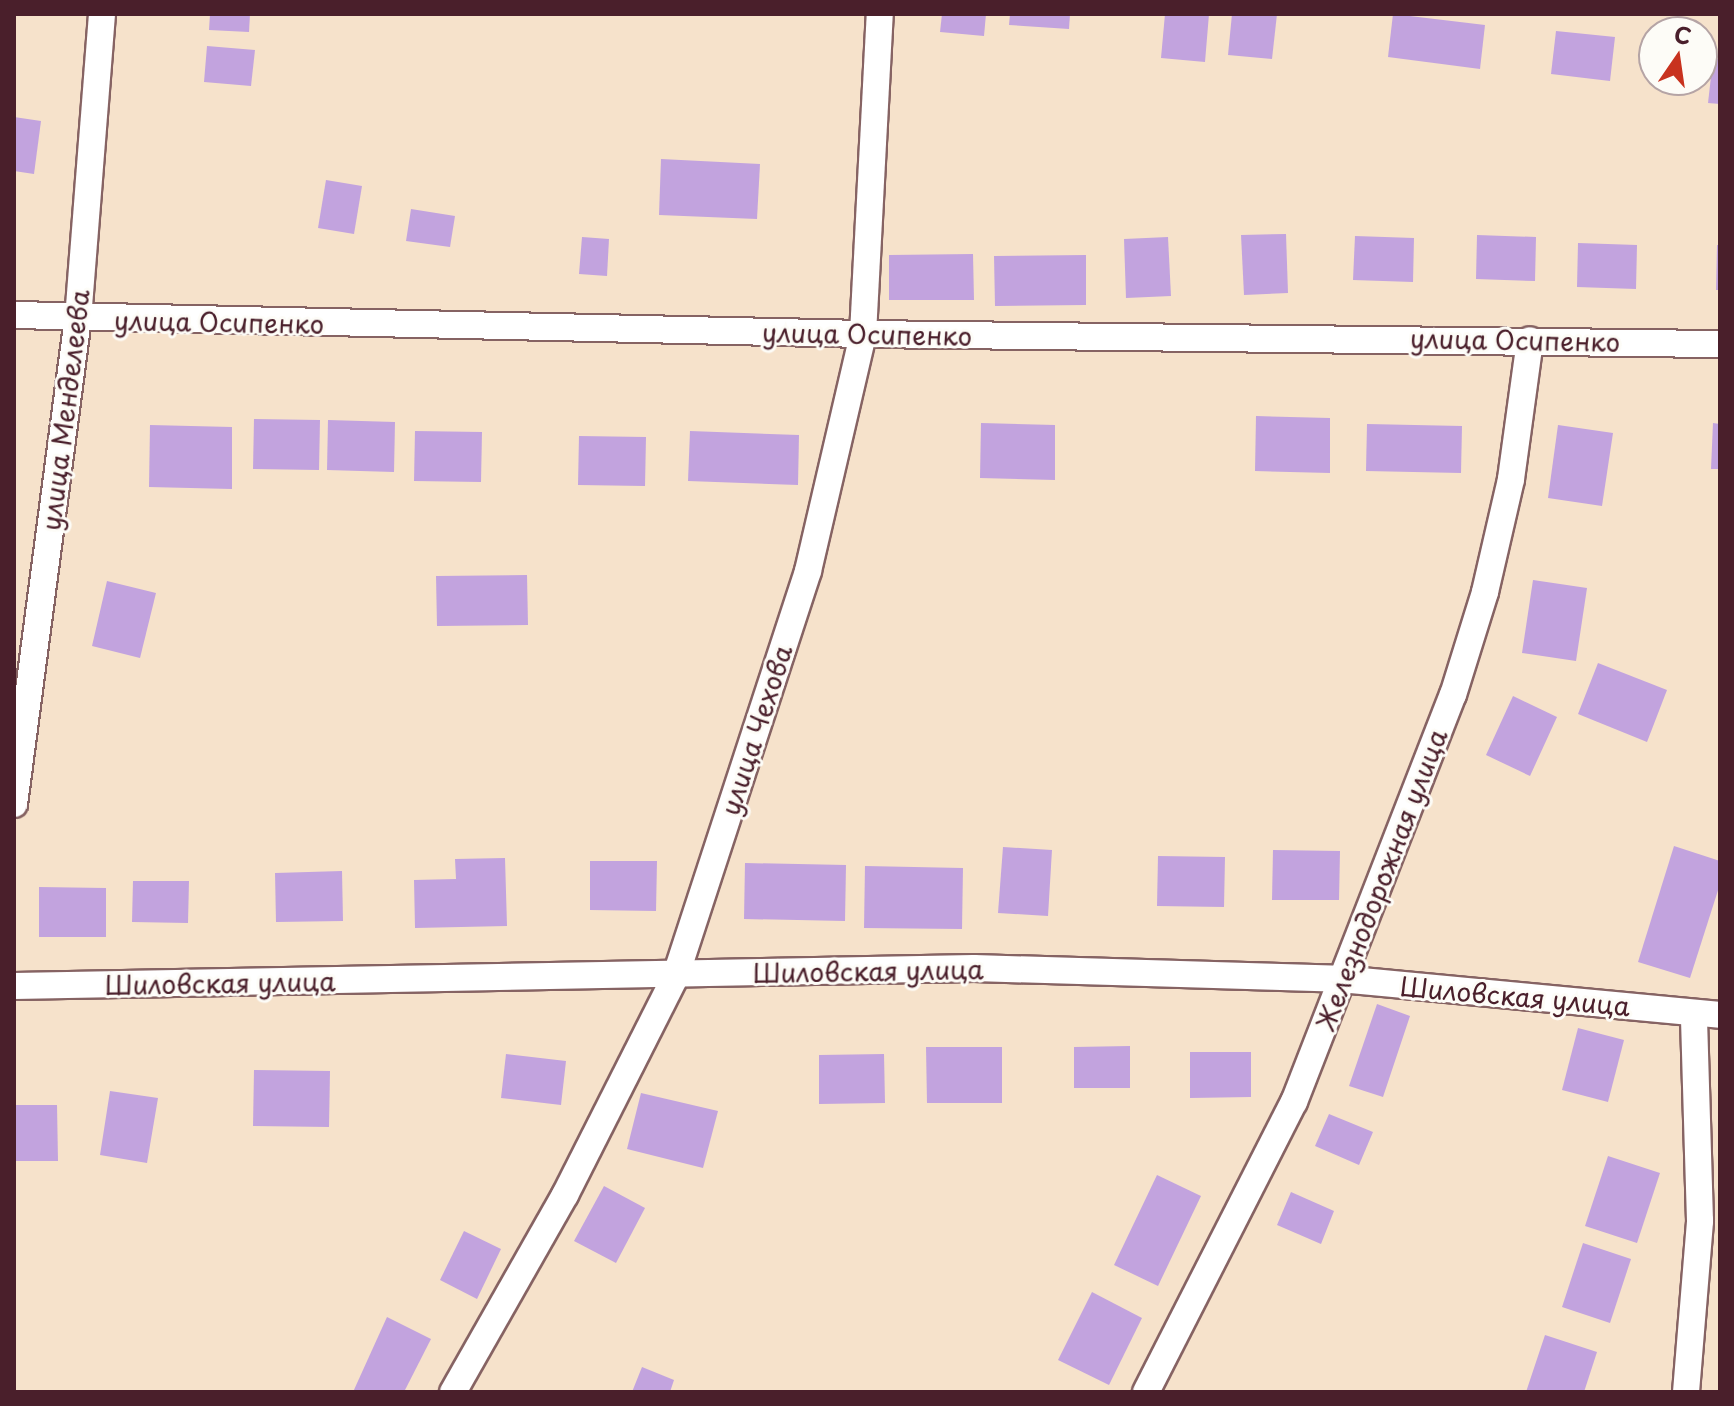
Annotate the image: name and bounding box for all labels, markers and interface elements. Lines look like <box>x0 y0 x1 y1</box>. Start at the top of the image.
north arrow <box>1638 16 1718 96</box>
text: С <box>1671 16 1695 52</box>
street label: улица Менделеева <box>35 287 95 533</box>
street label: улица Осипенко <box>113 305 325 339</box>
street label: улица Осипенко <box>761 317 973 351</box>
street label: улица Осипенко <box>1409 323 1621 357</box>
street label: улица Чехова <box>714 640 798 820</box>
street label: Железнодорожная улица <box>1309 724 1453 1036</box>
street label: Шиловская улица <box>752 953 984 989</box>
street label: Шиловская улица <box>104 965 336 1001</box>
street label: Шиловская улица <box>1398 970 1632 1022</box>

